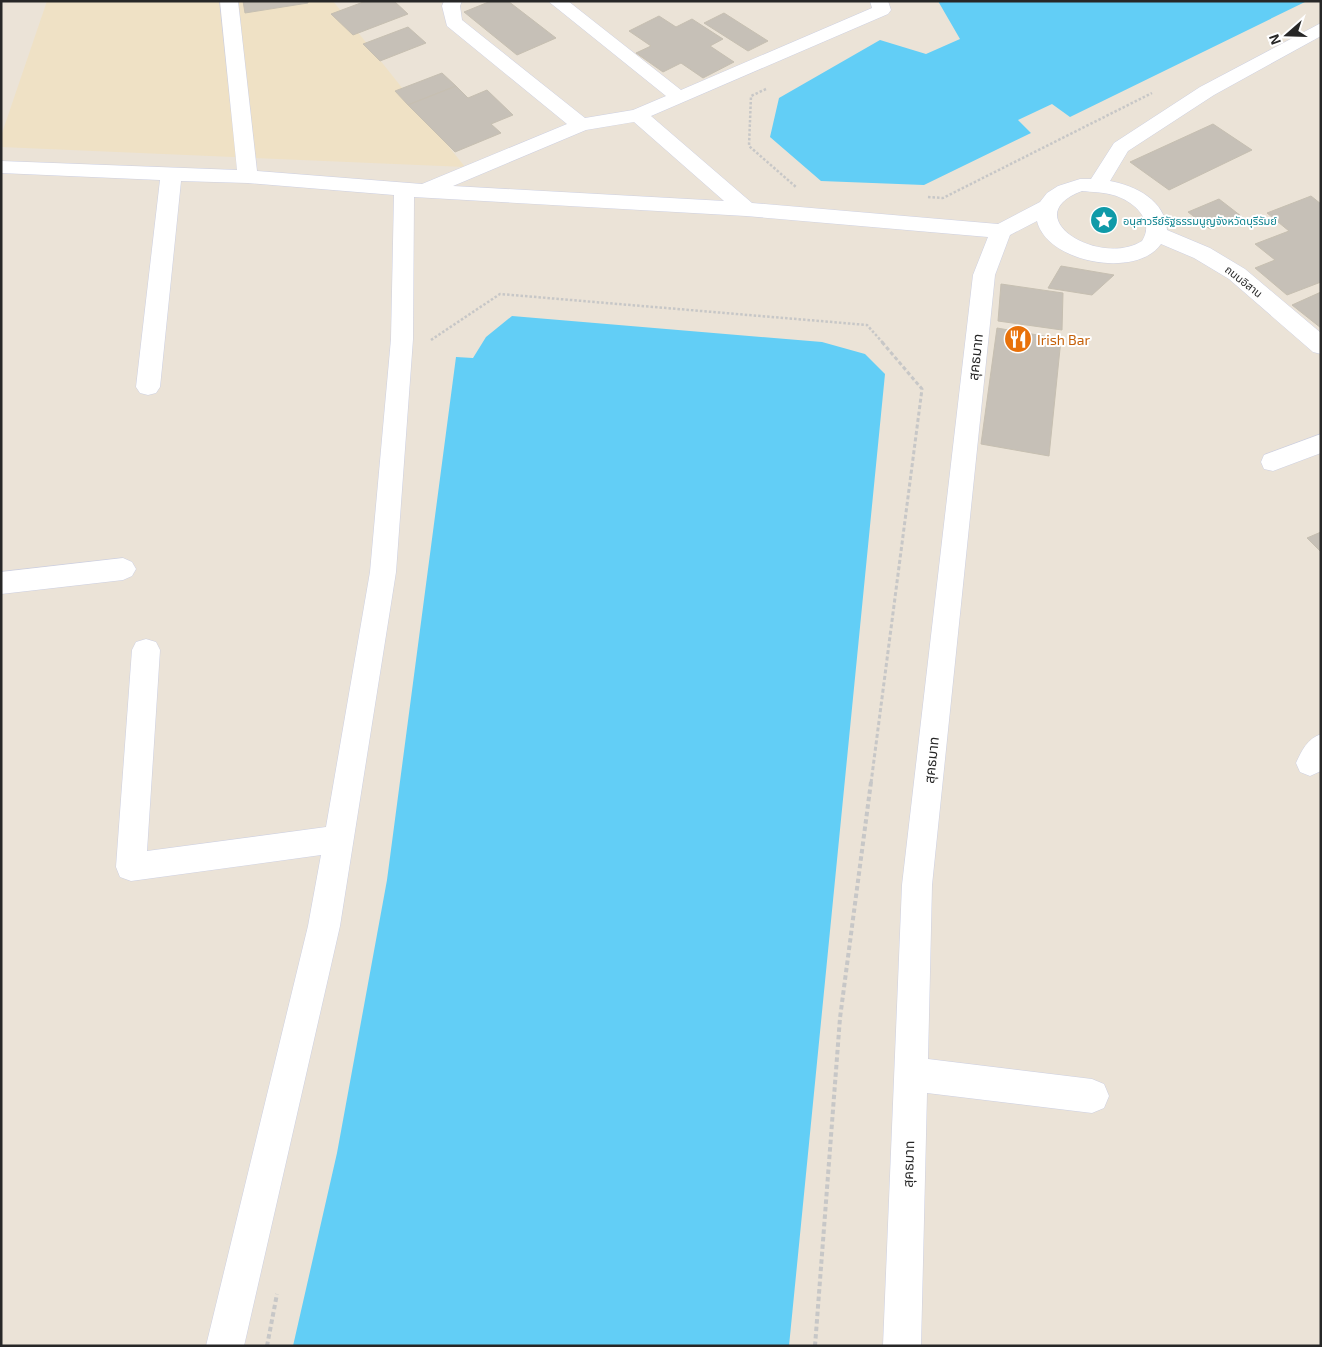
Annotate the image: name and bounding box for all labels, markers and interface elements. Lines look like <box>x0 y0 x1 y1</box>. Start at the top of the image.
north arrow <box>1262 10 1312 60</box>
text: N <box>1265 32 1284 47</box>
place icon: อนุสาวรีย์รัฐธรรมนูญจังหวัดบุรีรัมย์ <box>1089 205 1119 235</box>
place label: อนุสาวรีย์รัฐธรรมนูญจังหวัดบุรีรัมย์ <box>1123 214 1277 228</box>
street label: ถนนอิสาน <box>1223 262 1265 300</box>
restaurant icon: Irish Bar <box>1003 324 1033 354</box>
place label: Irish Bar <box>1037 331 1090 348</box>
street label: สุคธมาท <box>964 333 987 381</box>
street label: สุคธมาท <box>920 736 943 784</box>
street label: สุคธมาท <box>899 1140 918 1188</box>

